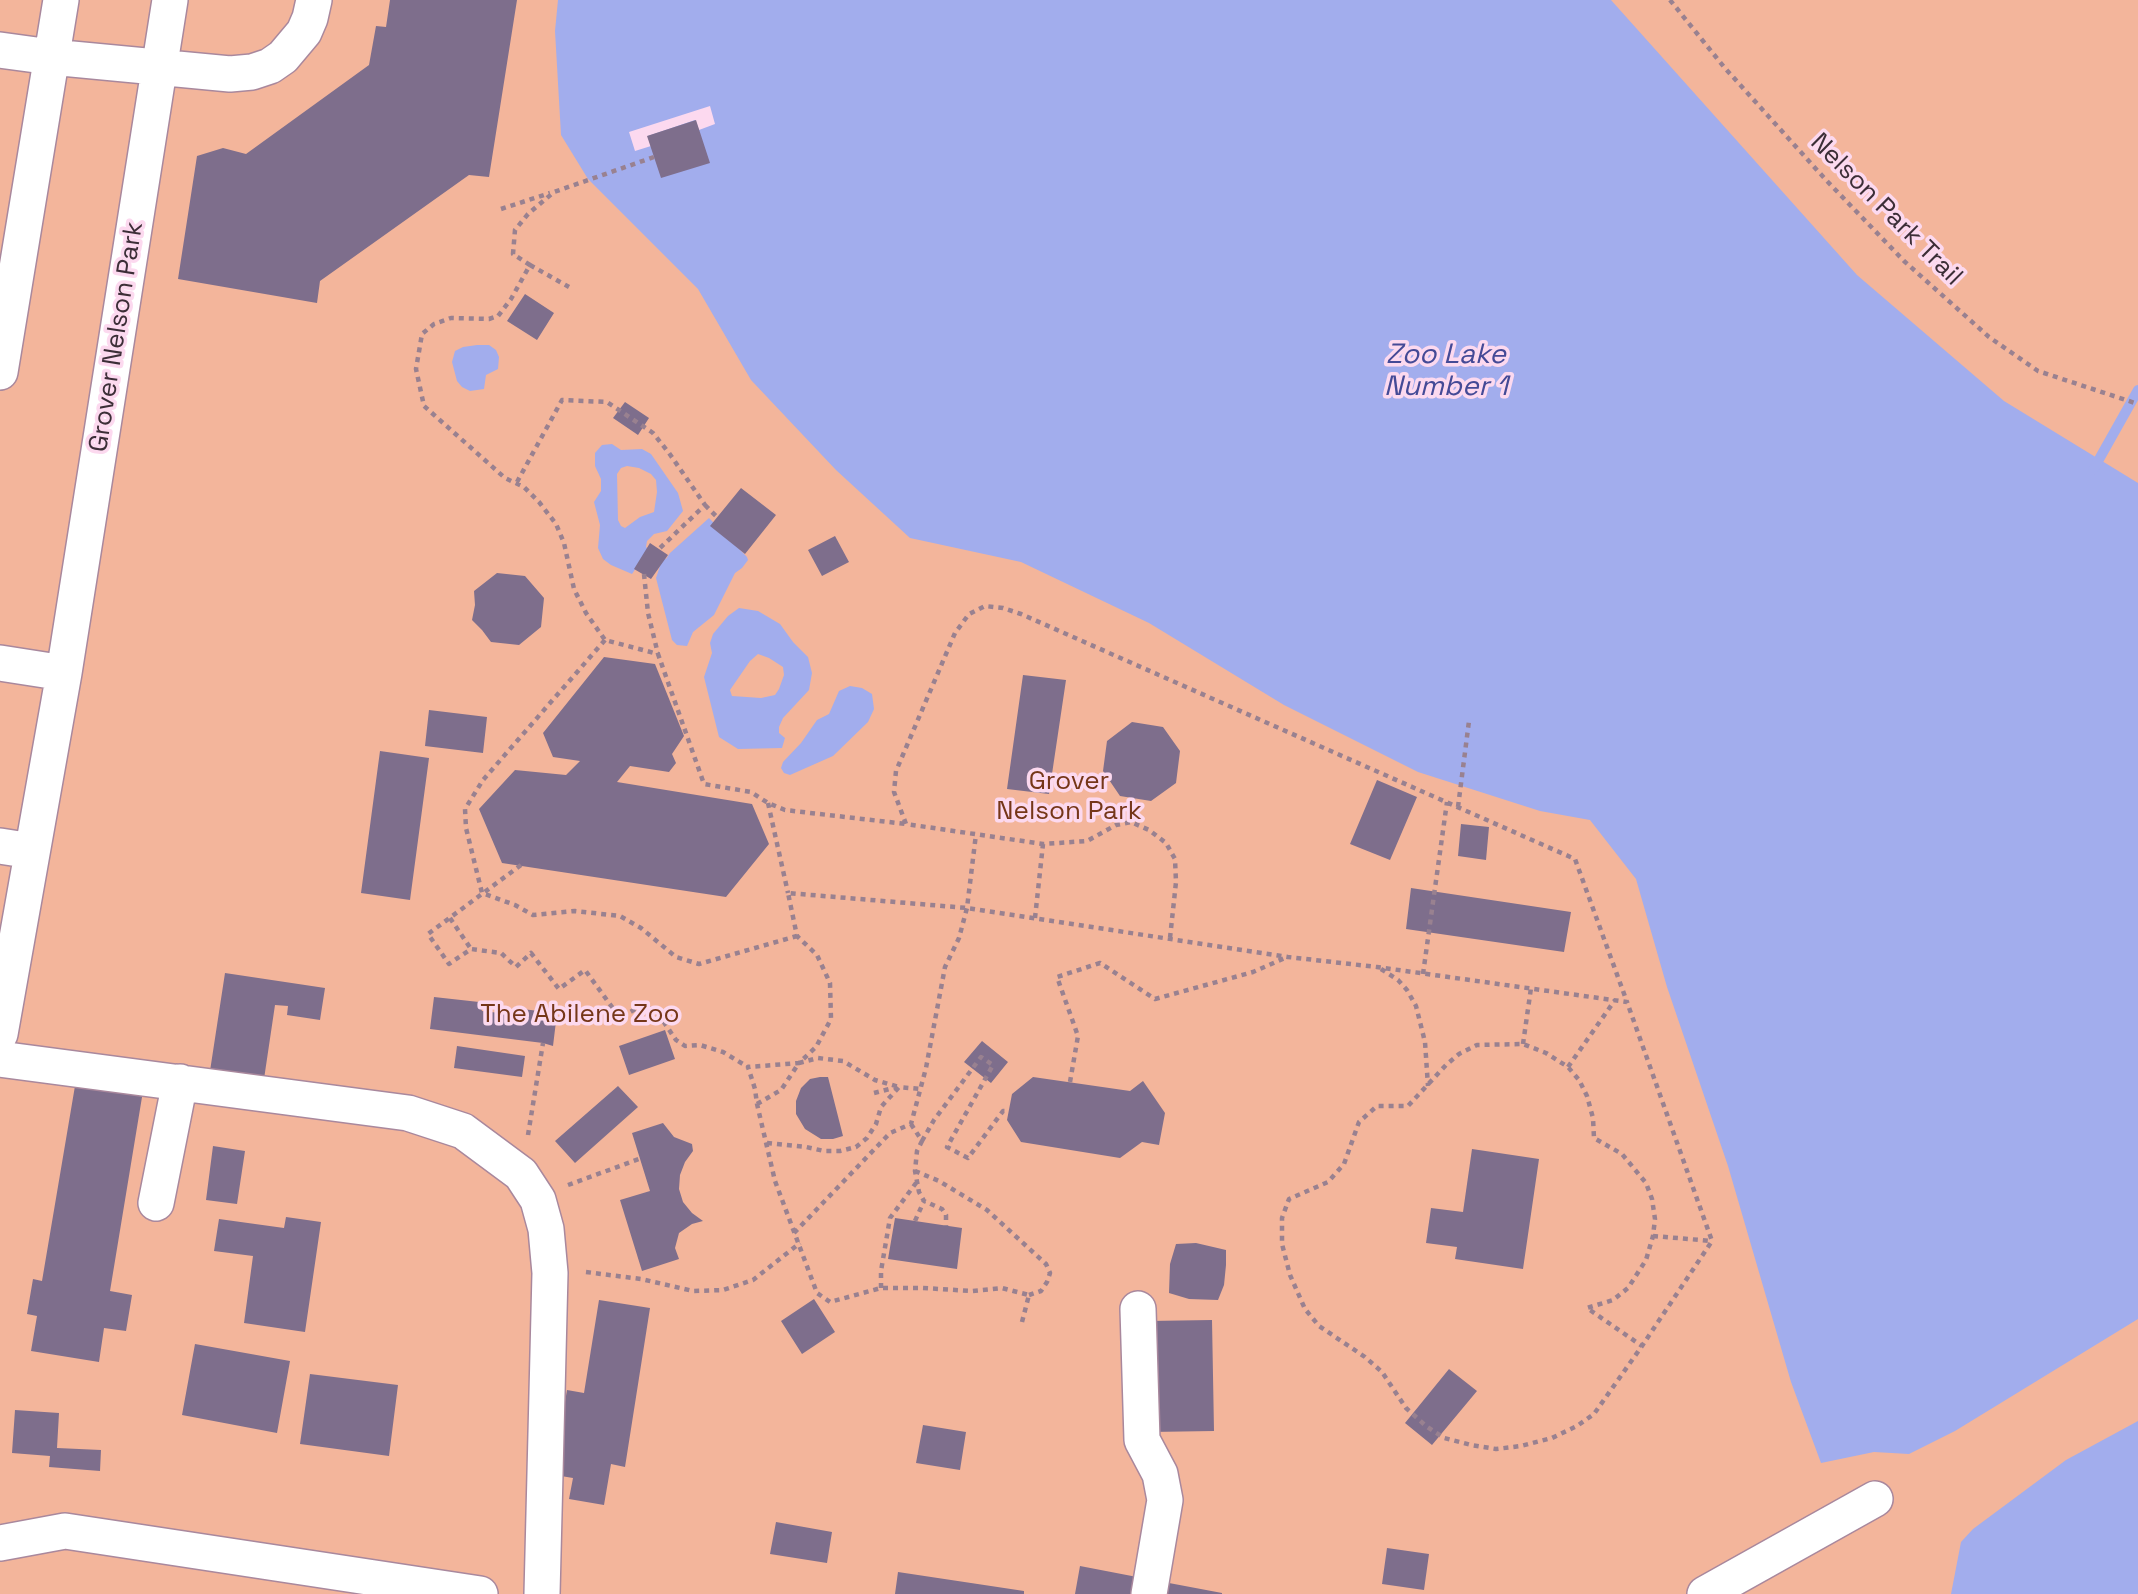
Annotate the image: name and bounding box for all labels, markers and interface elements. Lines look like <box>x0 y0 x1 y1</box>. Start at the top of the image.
street label: Nelson Park Trail <box>1803 127 1969 293</box>
street label: Grover Nelson Park <box>83 220 151 454</box>
water label: Zoo Lake Number 1 <box>1384 338 1508 404</box>
park label: Grover Nelson Park <box>996 766 1142 828</box>
park label: The Abilene Zoo <box>480 999 680 1031</box>

